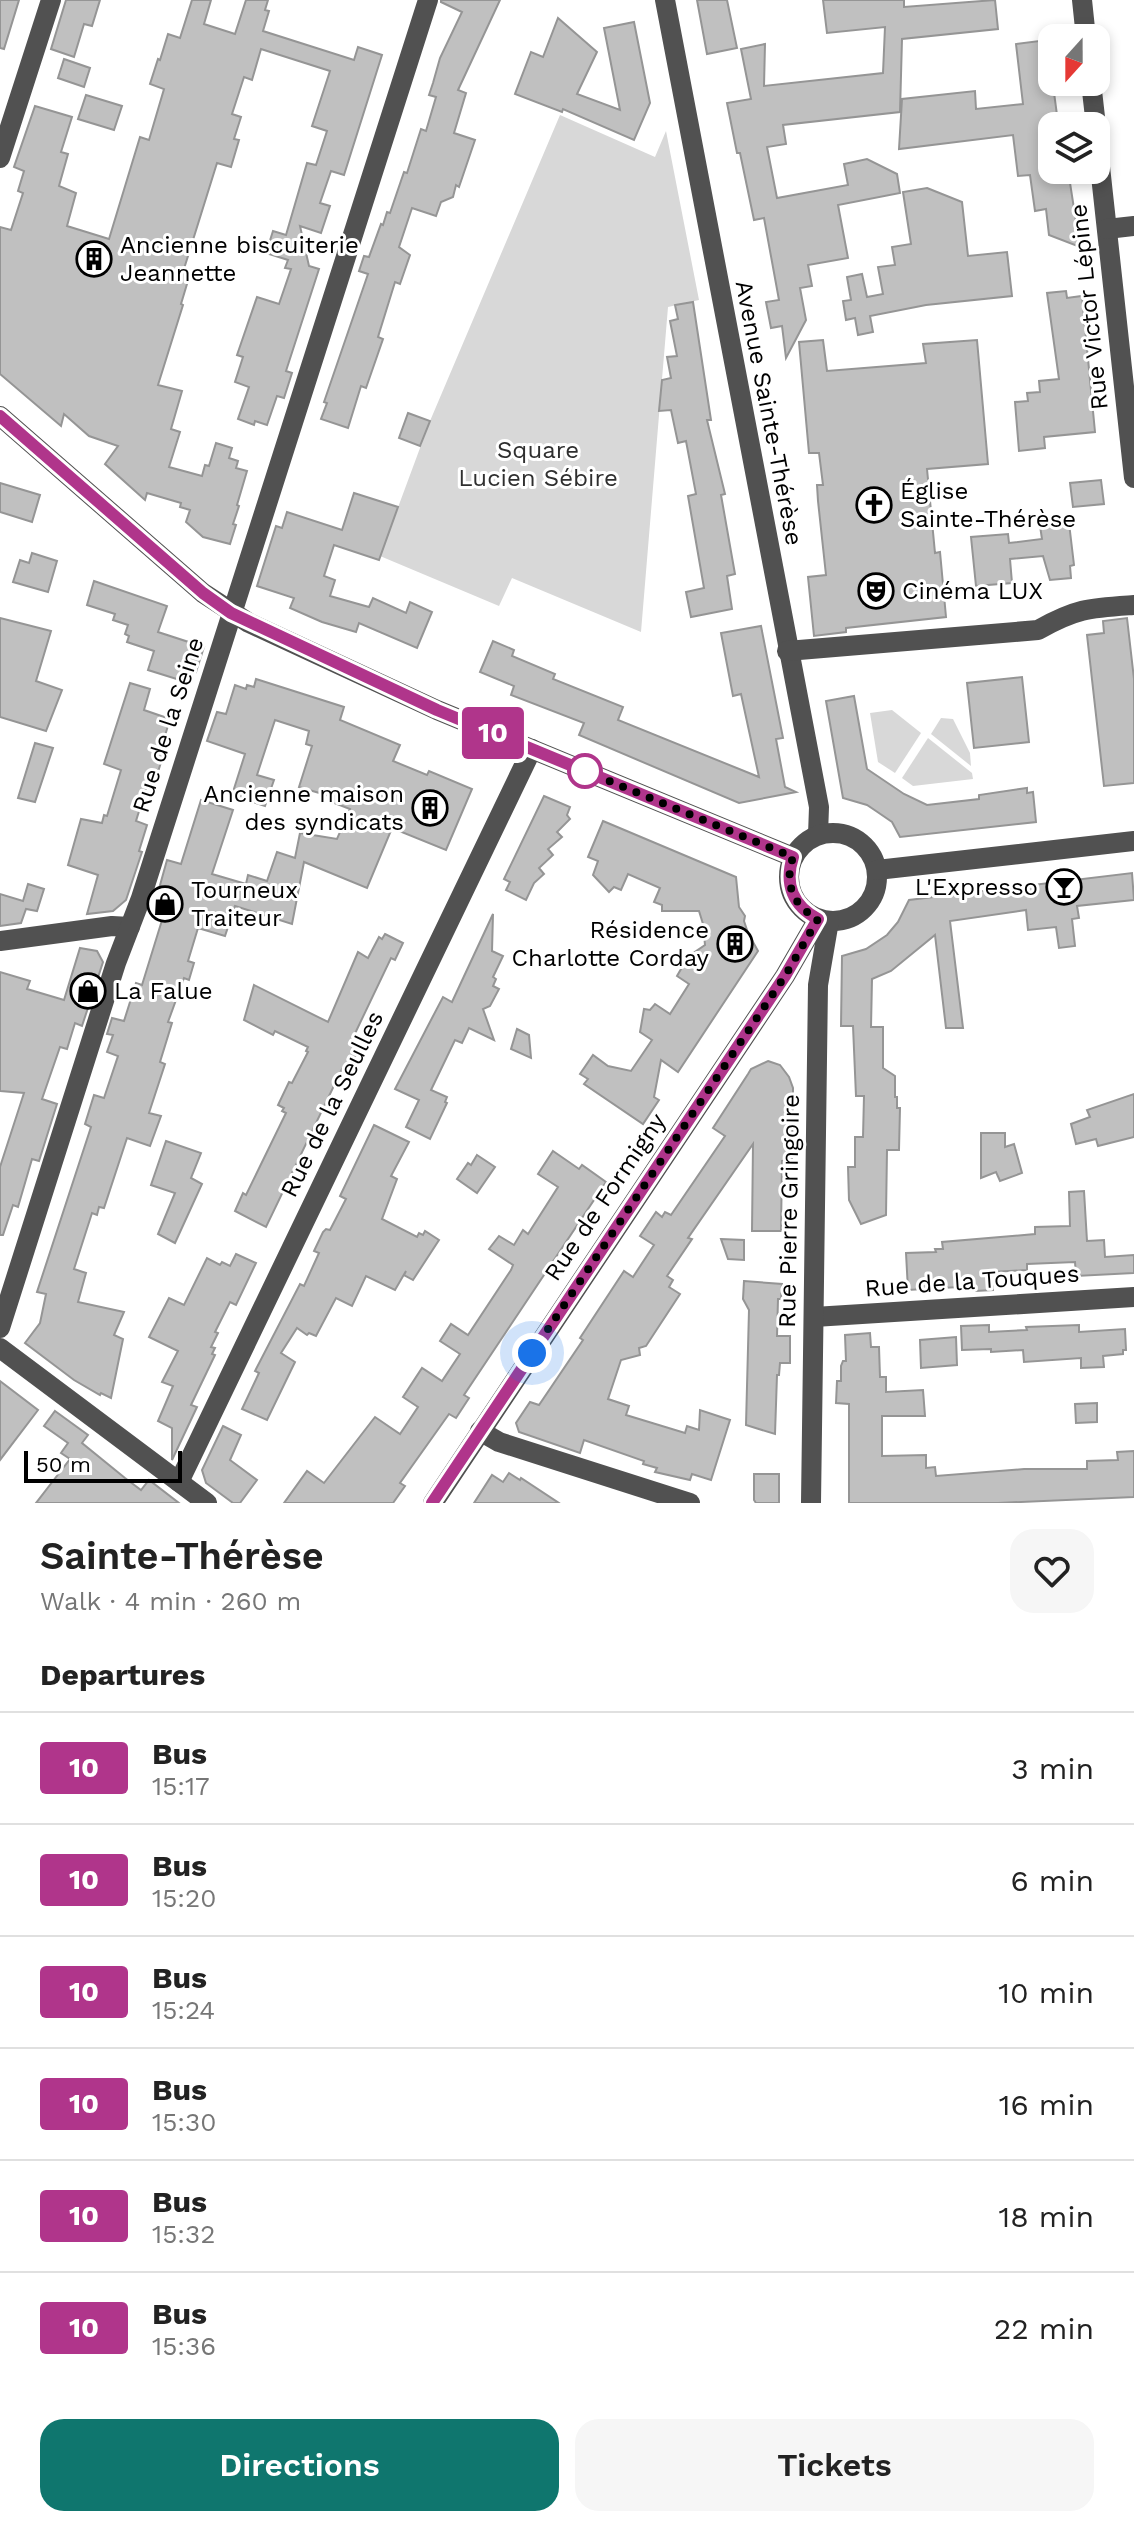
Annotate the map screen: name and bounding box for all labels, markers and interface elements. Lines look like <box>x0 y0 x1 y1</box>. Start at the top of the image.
north arrow <box>1038 24 1110 96</box>
map controls <box>1038 24 1110 184</box>
button: layers <box>1038 112 1110 184</box>
street label: Rue Victor Lépine <box>1064 203 1114 411</box>
place label: Ancienne biscuiterie Jeannette <box>120 231 359 287</box>
building icon: Ancienne biscuiterie Jeannette <box>75 240 113 278</box>
street label: Avenue Sainte-Thérèse <box>730 278 808 548</box>
park label: Square Lucien Sébire <box>458 436 618 492</box>
place label: Église Sainte-Thérèse <box>900 477 1076 533</box>
church icon: Église Sainte-Thérèse <box>855 486 893 524</box>
theatre icon: Cinéma LUX <box>857 572 895 610</box>
place label: Cinéma LUX <box>902 577 1043 605</box>
street label: Rue de la Seine <box>126 634 210 816</box>
line badge: 10 <box>457 707 529 759</box>
text: 10 <box>478 716 508 749</box>
unlabelled marker <box>568 754 602 788</box>
place label: Ancienne maison des syndicats <box>203 780 404 836</box>
building icon: Ancienne maison des syndicats <box>411 789 449 827</box>
bar icon: L'Expresso <box>1045 868 1083 906</box>
place label: L'Expresso <box>915 873 1038 901</box>
place label: Tourneux Traiteur <box>191 876 298 932</box>
shop icon: Tourneux Traiteur <box>146 885 184 923</box>
place label: Résidence Charlotte Corday <box>512 916 710 972</box>
building icon: Résidence Charlotte Corday <box>716 925 754 963</box>
shop icon: La Falue <box>69 972 107 1010</box>
place label: La Falue <box>114 977 213 1005</box>
street label: Rue de la Seulles <box>275 1006 389 1202</box>
street label: Rue Pierre Gringoire <box>773 1094 805 1328</box>
street label: Rue de Formigny <box>539 1107 672 1286</box>
street label: Rue de la Touques <box>864 1260 1080 1302</box>
your location <box>512 1333 552 1373</box>
scale bar <box>24 1447 182 1483</box>
text: 50 m <box>36 1452 91 1477</box>
button: heart <box>1010 1529 1094 1613</box>
text: Sainte-Thérèse <box>40 1534 324 1578</box>
text: Walk · 4 min · 260 m <box>40 1586 301 1616</box>
text: Departures <box>40 1657 205 1692</box>
text: Bus <box>152 1736 207 1771</box>
text: 10 <box>69 1751 99 1784</box>
text: 3 min <box>1011 1751 1094 1786</box>
text: 15:17 <box>152 1771 210 1801</box>
text: Bus <box>152 1848 207 1883</box>
text: 10 <box>69 1863 99 1896</box>
text: 6 min <box>1010 1863 1094 1898</box>
text: 15:20 <box>152 1883 216 1913</box>
text: Bus <box>152 1960 207 1995</box>
text: 10 <box>69 1975 99 2008</box>
text: 10 min <box>998 1975 1094 2010</box>
text: 15:24 <box>152 1995 215 2025</box>
text: Bus <box>152 2072 207 2107</box>
text: 10 <box>69 2087 99 2120</box>
text: 16 min <box>999 2087 1094 2122</box>
text: 15:30 <box>152 2107 216 2137</box>
text: Bus <box>152 2184 207 2219</box>
text: 10 <box>69 2199 99 2232</box>
text: 18 min <box>998 2199 1094 2234</box>
text: 15:32 <box>152 2219 215 2249</box>
text: Bus <box>152 2296 207 2331</box>
text: 10 <box>69 2311 99 2344</box>
text: 22 min <box>994 2311 1094 2346</box>
text: 15:36 <box>152 2331 216 2361</box>
button: Directions <box>40 2419 559 2511</box>
button: Tickets <box>575 2419 1094 2511</box>

